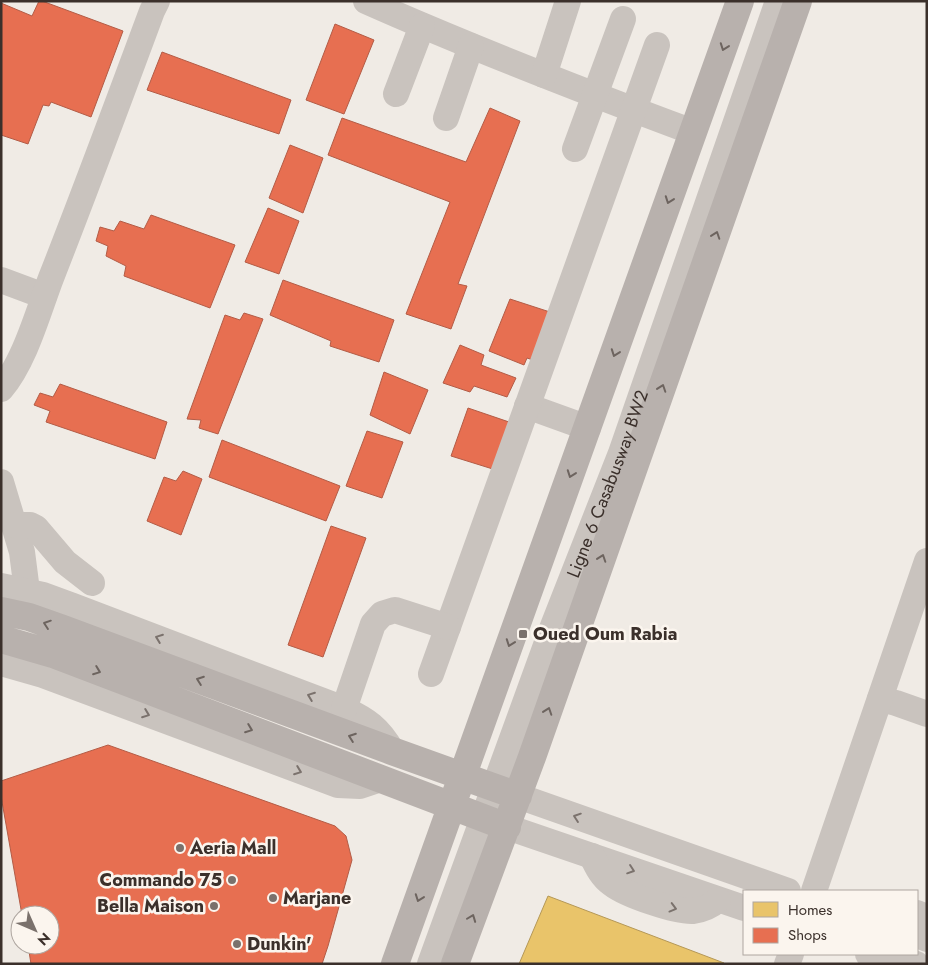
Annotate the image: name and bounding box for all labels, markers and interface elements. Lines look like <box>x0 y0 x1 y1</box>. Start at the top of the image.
one-way arrow <box>720 42 730 51</box>
one-way arrow <box>665 195 675 204</box>
one-way arrow <box>710 231 720 240</box>
one-way arrow <box>610 348 620 357</box>
one-way arrow <box>656 384 666 393</box>
street label: Ligne 6 Casabusway BW2 <box>560 387 655 582</box>
one-way arrow <box>567 469 577 478</box>
one-way arrow <box>596 554 606 563</box>
one-way arrow <box>44 620 52 630</box>
place label: Oued Oum Rabia <box>533 621 677 647</box>
marker: Oued Oum Rabia <box>517 628 529 640</box>
one-way arrow <box>155 634 164 645</box>
one-way arrow <box>506 639 516 647</box>
one-way arrow <box>92 665 101 675</box>
one-way arrow <box>196 676 205 686</box>
one-way arrow <box>307 692 316 702</box>
one-way arrow <box>141 708 150 718</box>
one-way arrow <box>542 708 552 716</box>
one-way arrow <box>244 723 253 733</box>
one-way arrow <box>348 733 357 743</box>
one-way arrow <box>294 765 302 775</box>
one-way arrow <box>573 813 582 823</box>
place label: Aeria Mall <box>189 835 276 861</box>
marker: Aeria Mall <box>174 842 186 854</box>
one-way arrow <box>627 864 635 874</box>
place label: Commando 75 <box>100 867 222 893</box>
marker: Commando 75 <box>226 874 238 886</box>
place label: Marjane <box>283 885 351 911</box>
legend <box>743 890 918 955</box>
marker: Marjane <box>267 892 279 904</box>
place label: Bella Maison <box>97 893 204 919</box>
one-way arrow <box>415 893 425 902</box>
text: Homes <box>788 899 832 921</box>
marker: Bella Maison <box>208 900 220 912</box>
one-way arrow <box>668 903 677 913</box>
north arrow <box>10 905 60 955</box>
one-way arrow <box>466 914 476 923</box>
text: Shops <box>788 924 827 946</box>
text: N <box>33 928 55 950</box>
place label: Dunkin' <box>247 931 312 957</box>
marker: Dunkin' <box>231 938 243 950</box>

